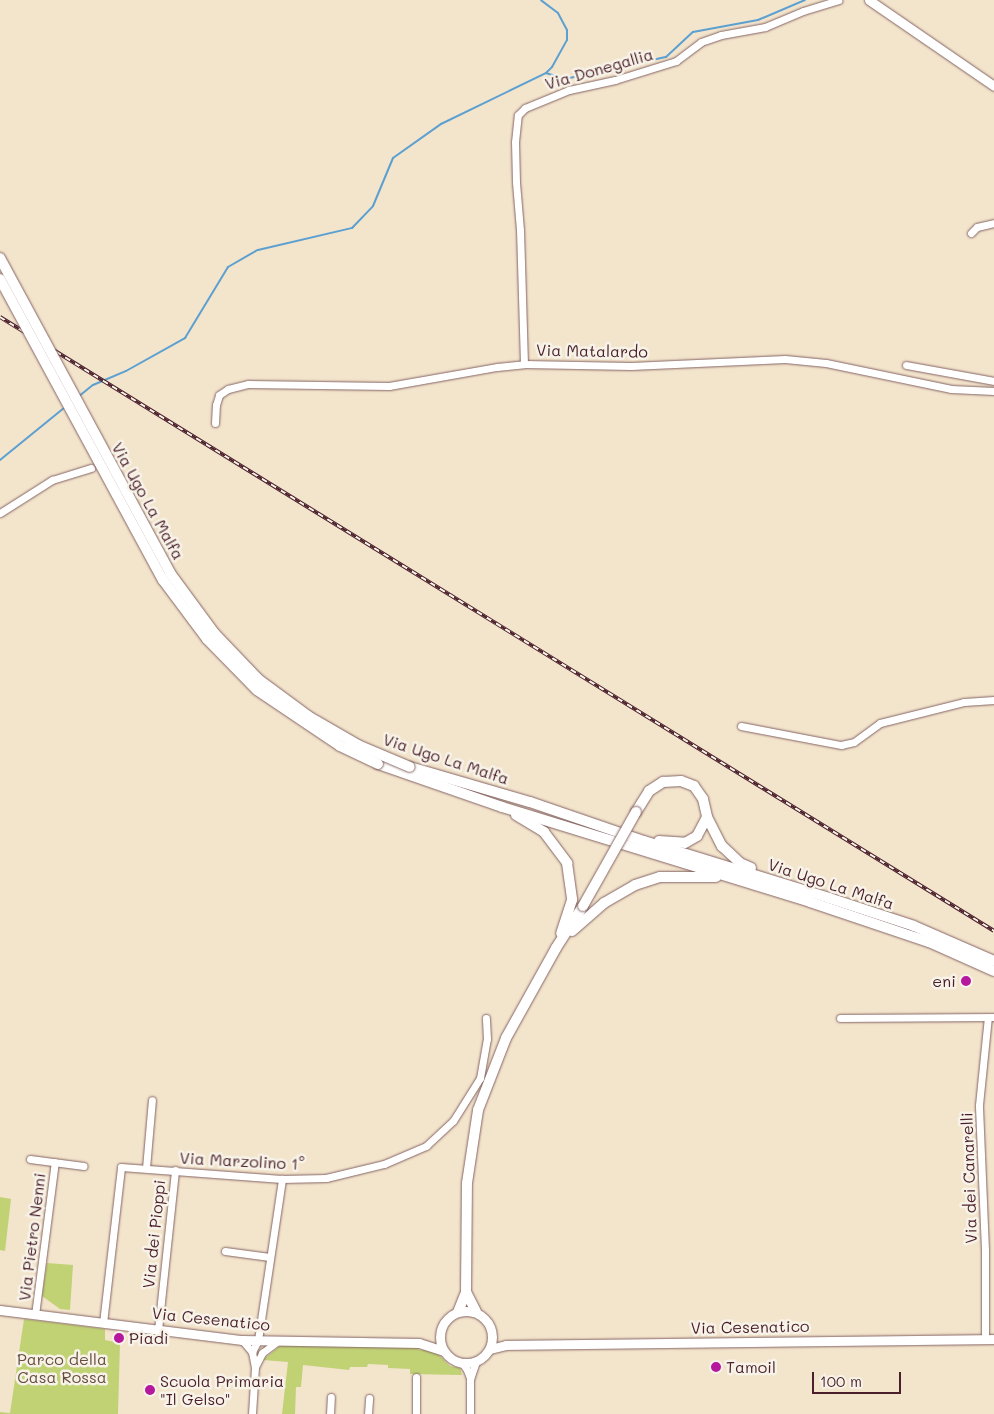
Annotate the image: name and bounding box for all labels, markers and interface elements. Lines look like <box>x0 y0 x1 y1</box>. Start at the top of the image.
street label: Via Donegallia <box>543 44 655 94</box>
street label: Via Matalardo <box>536 340 648 362</box>
street label: Via Ugo La Malfa <box>108 439 188 563</box>
street label: Via Ugo La Malfa <box>381 730 511 788</box>
street label: Via Ugo La Malfa <box>766 855 896 913</box>
place label: eni <box>932 971 956 991</box>
marker: eni <box>960 975 972 987</box>
street label: Via dei Canarelli <box>957 1112 981 1244</box>
street label: Via Marzolino 1° <box>179 1148 305 1174</box>
street label: Via Pietro Nenni <box>15 1172 49 1302</box>
street label: Via dei Pioppi <box>139 1179 169 1289</box>
street label: Via Cesenatico <box>151 1303 271 1335</box>
street label: Via Cesenatico <box>690 1316 810 1338</box>
place label: Piadì <box>129 1328 169 1348</box>
marker: Piadì <box>113 1332 125 1344</box>
park label: Parco della Casa Rossa <box>17 1349 107 1387</box>
place label: Tamoil <box>726 1357 776 1377</box>
marker: Tamoil <box>710 1361 722 1373</box>
scale bar <box>814 1362 903 1394</box>
place label: Scuola Primaria "Il Gelso" <box>160 1371 284 1409</box>
text: 100 m <box>820 1371 862 1391</box>
marker: Scuola Primaria "Il Gelso" <box>144 1384 156 1396</box>

